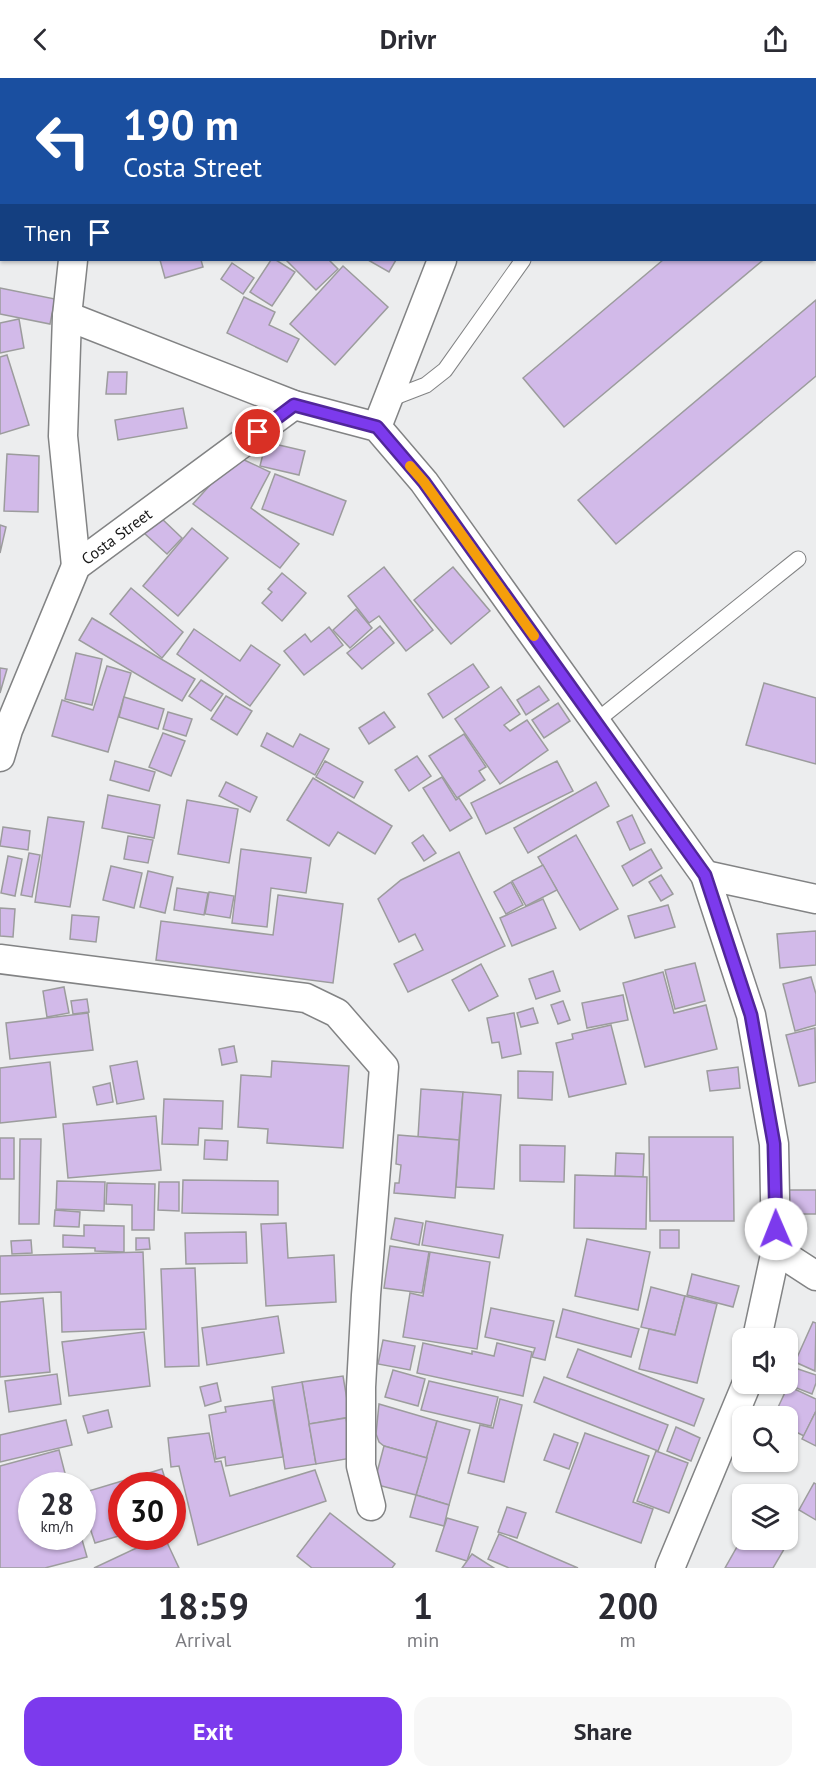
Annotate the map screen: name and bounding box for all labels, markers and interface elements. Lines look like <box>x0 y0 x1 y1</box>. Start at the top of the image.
text: Drivr <box>380 22 436 56</box>
icon: back <box>24 23 57 56</box>
icon: share <box>759 23 792 56</box>
text: 190 m <box>123 97 239 152</box>
icon: left <box>24 102 102 180</box>
text: Costa Street <box>123 150 262 184</box>
icon: arrive <box>83 216 116 249</box>
text: Then <box>24 219 71 247</box>
pin <box>232 406 283 457</box>
icon: arrive <box>241 415 274 448</box>
street label: Costa Street <box>77 503 156 569</box>
position arrow <box>744 1197 808 1261</box>
map controls <box>732 1328 798 1550</box>
button: sound <box>732 1328 798 1394</box>
button: search <box>732 1406 798 1472</box>
speed limit sign: 30 <box>108 1472 186 1550</box>
text: 28 <box>40 1484 74 1523</box>
button: layers <box>732 1484 798 1550</box>
text: km/h <box>41 1517 73 1536</box>
text: 18:59 <box>158 1582 249 1629</box>
text: 1 <box>413 1582 433 1629</box>
text: 200 <box>597 1582 658 1629</box>
text: Arrival <box>175 1627 231 1653</box>
text: min <box>407 1627 439 1653</box>
text: m <box>620 1627 636 1653</box>
button: Exit <box>24 1697 402 1766</box>
button: Share <box>414 1697 792 1766</box>

